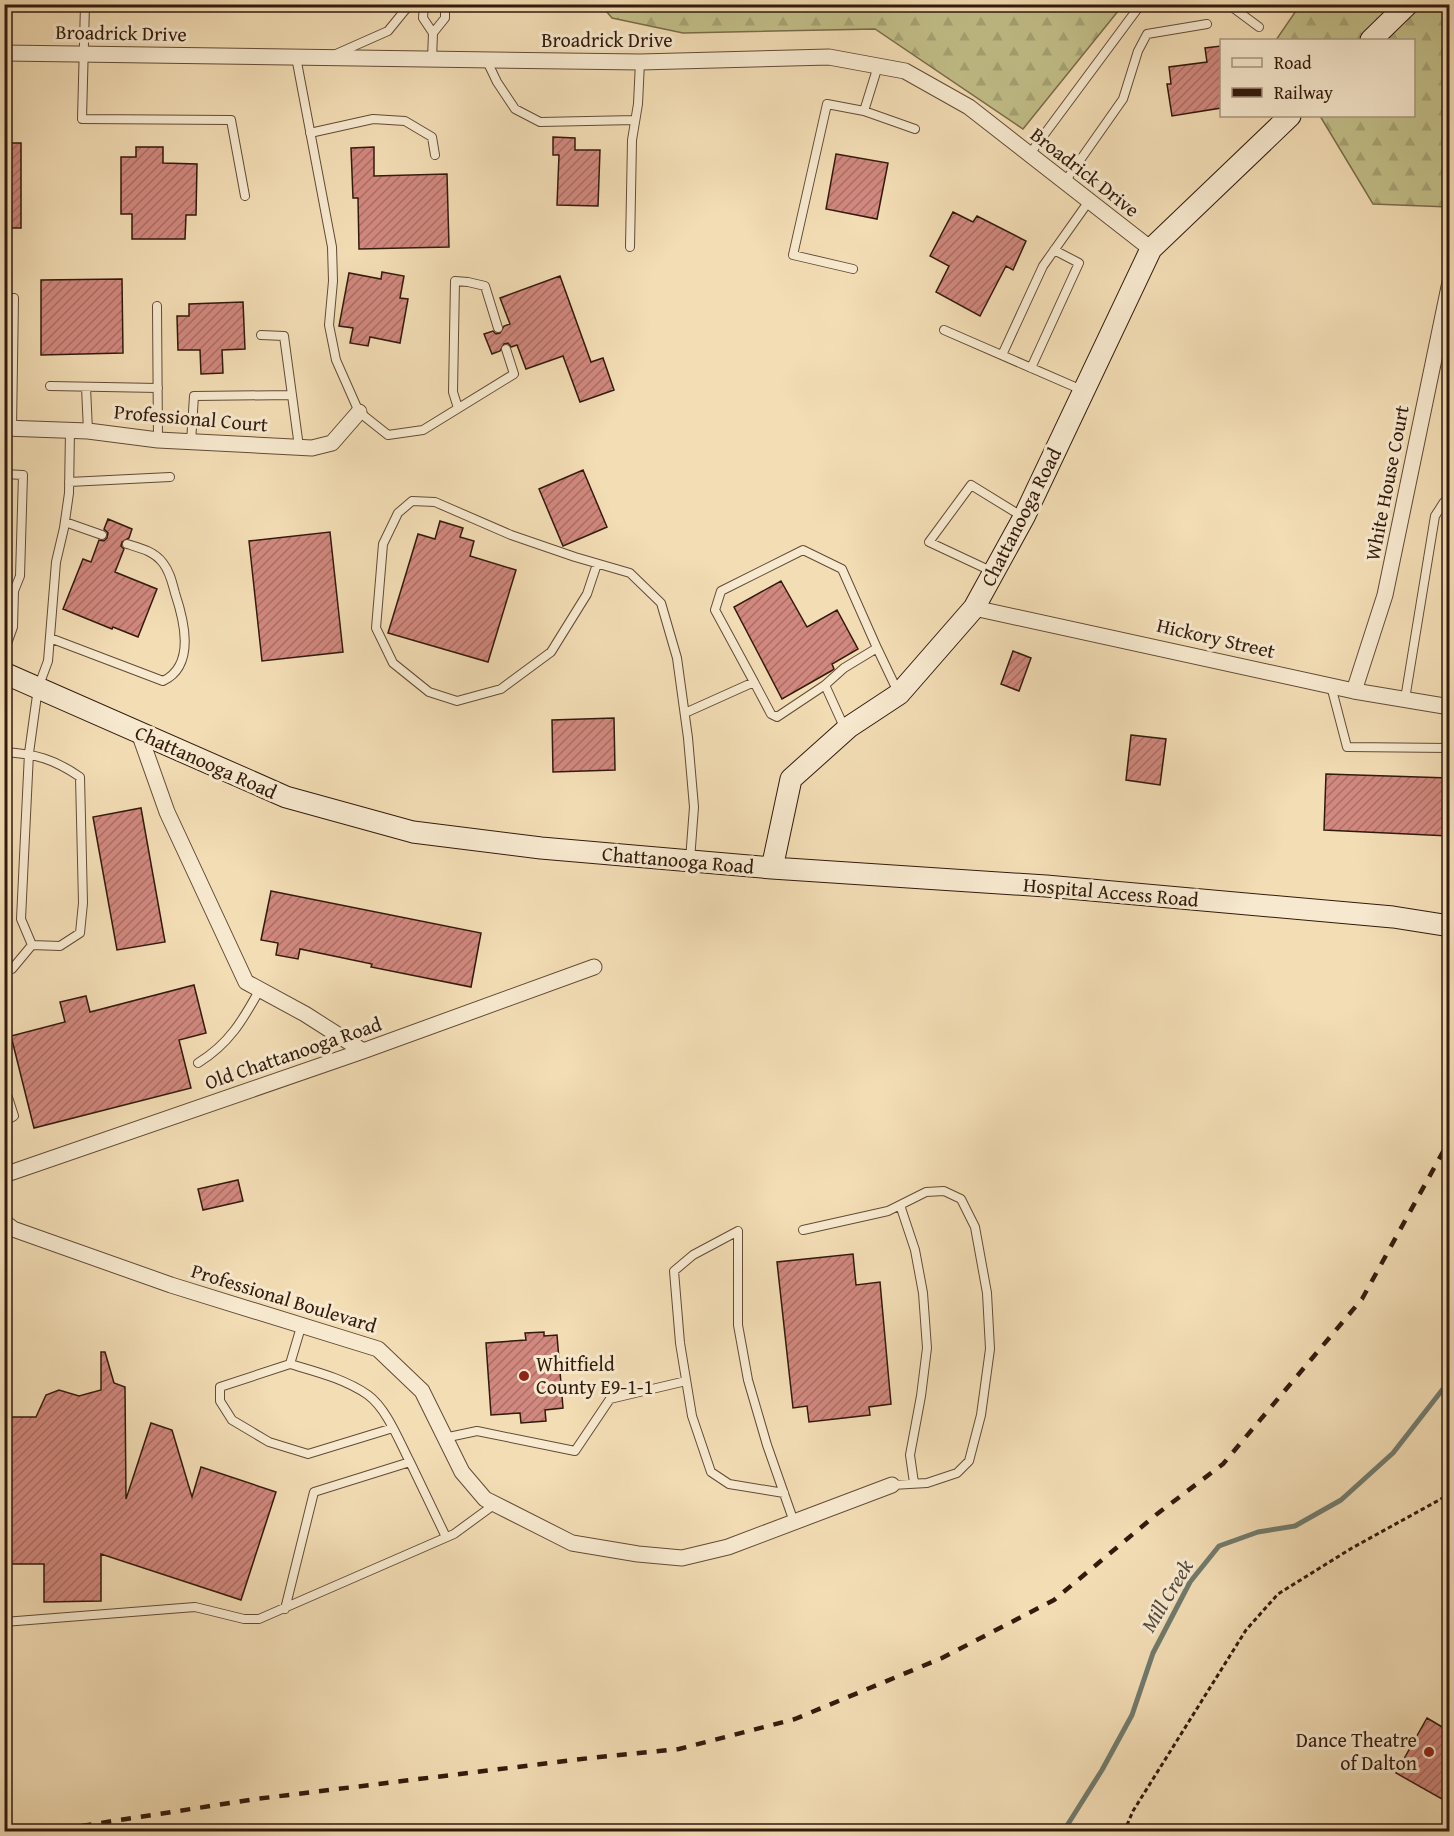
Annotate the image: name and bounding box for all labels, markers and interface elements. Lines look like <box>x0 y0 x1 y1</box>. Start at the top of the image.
street label: Broadrick Drive <box>55 17 187 48</box>
street label: Broadrick Drive <box>541 25 673 54</box>
legend <box>1220 39 1415 117</box>
text: Road <box>1274 49 1312 76</box>
text: Railway <box>1274 79 1333 106</box>
street label: Broadrick Drive <box>1025 120 1146 224</box>
street label: Professional Court <box>113 396 269 439</box>
street label: White House Court <box>1357 403 1416 563</box>
street label: Chattanooga Road <box>973 442 1068 591</box>
street label: Hickory Street <box>1154 610 1278 665</box>
street label: Chattanooga Road <box>131 717 282 806</box>
street label: Chattanooga Road <box>601 838 756 881</box>
street label: Hospital Access Road <box>1022 869 1200 914</box>
street label: Old Chattanooga Road <box>201 1009 385 1096</box>
street label: Professional Boulevard <box>188 1256 381 1340</box>
place label: Whitfield County E9-1-1 <box>536 1349 653 1401</box>
marker: Whitfield County E9-1-1 <box>517 1369 531 1383</box>
water label: Mill Creek <box>1133 1553 1201 1638</box>
place label: Dance Theatre of Dalton <box>1296 1725 1417 1777</box>
marker: Dance Theatre of Dalton <box>1422 1745 1436 1759</box>

